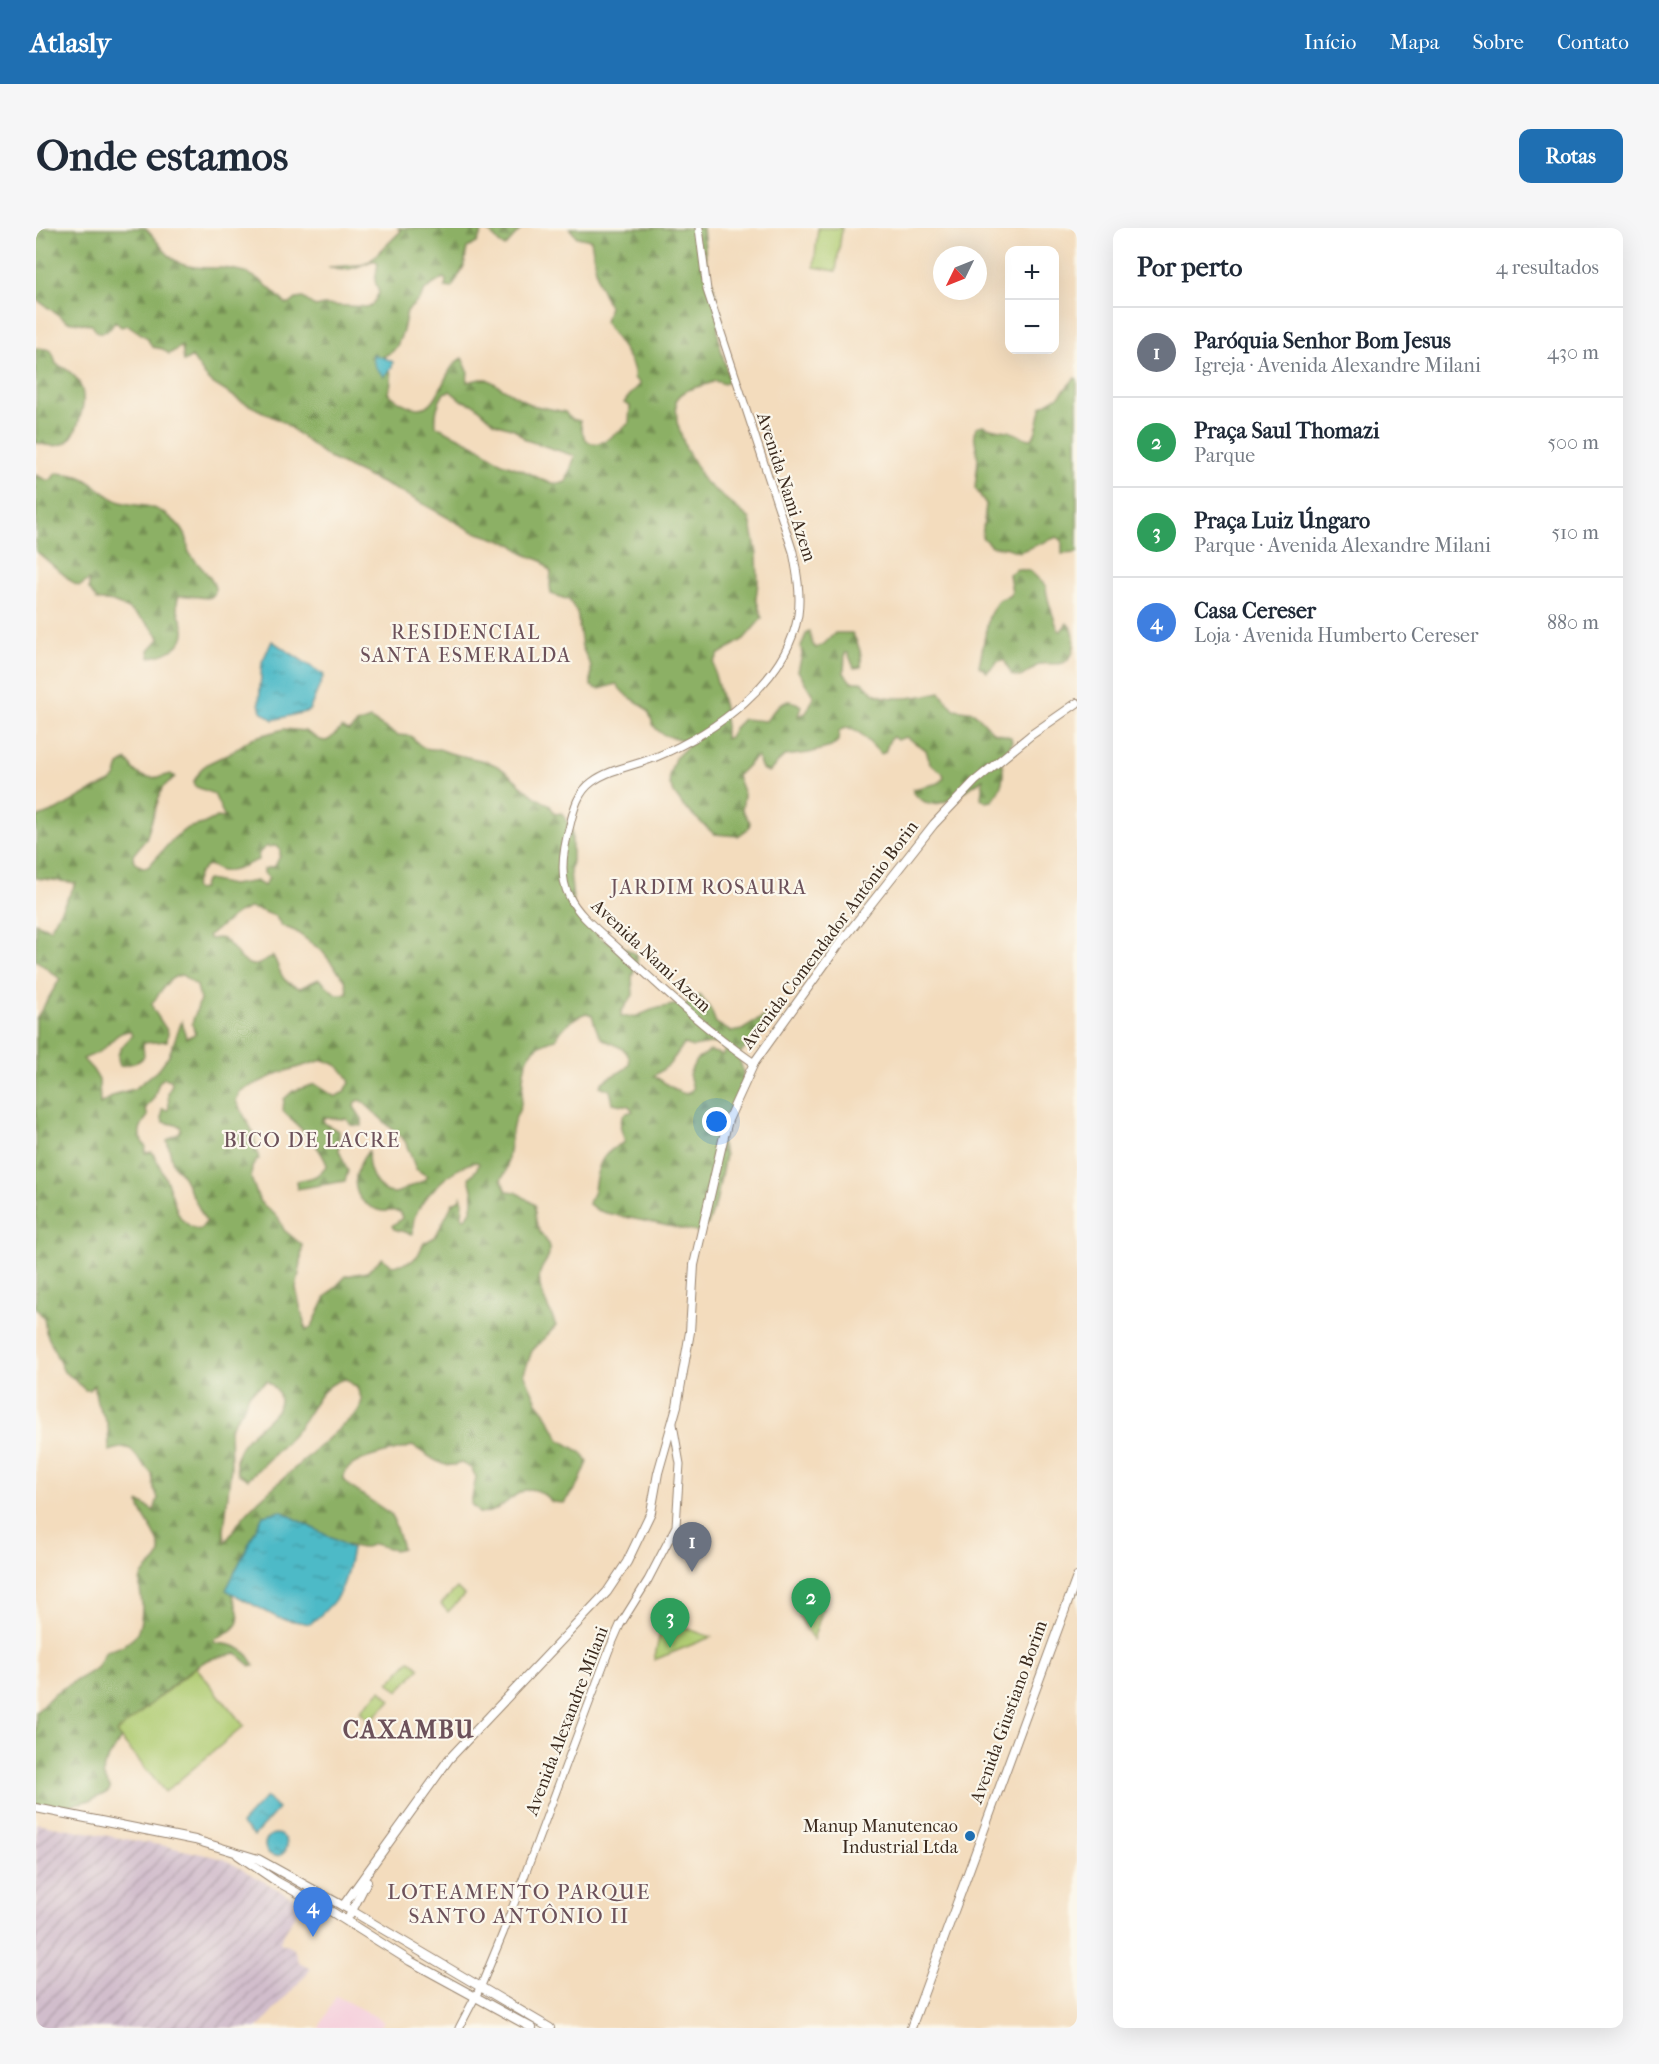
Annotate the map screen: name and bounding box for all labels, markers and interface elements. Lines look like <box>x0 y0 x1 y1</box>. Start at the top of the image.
text: Atlasly <box>30 26 111 59</box>
text: Início <box>1304 30 1356 54</box>
text: Mapa <box>1389 30 1439 54</box>
text: Sobre <box>1472 30 1524 54</box>
text: Contato <box>1557 30 1629 54</box>
button: Rotas <box>1519 129 1623 183</box>
text: Onde estamos <box>36 132 288 181</box>
north arrow <box>933 246 987 300</box>
map controls <box>1005 246 1059 354</box>
button: + <box>1005 246 1059 300</box>
text: Por perto <box>1137 252 1242 283</box>
text: 4 resultados <box>1496 256 1599 279</box>
button: − <box>1005 300 1059 354</box>
text: Paróquia Senhor Bom Jesus <box>1194 328 1451 354</box>
text: 1 <box>1153 341 1160 364</box>
text: 430 m <box>1547 341 1599 364</box>
text: Igreja · Avenida Alexandre Milani <box>1194 354 1481 377</box>
street label: Avenida Nami Azem <box>752 409 820 564</box>
text: Praça Saul Thomazi <box>1194 418 1379 444</box>
text: 2 <box>1151 431 1162 454</box>
text: 500 m <box>1547 431 1599 454</box>
text: Parque <box>1194 444 1255 467</box>
text: Praça Luiz Úngaro <box>1194 508 1370 534</box>
text: 3 <box>1152 521 1161 544</box>
text: 510 m <box>1551 521 1599 544</box>
text: Parque · Avenida Alexandre Milani <box>1194 534 1491 557</box>
text: Casa Cereser <box>1194 598 1316 624</box>
text: 4 <box>1151 611 1162 634</box>
text: 880 m <box>1547 611 1599 634</box>
district label: RESIDENCIAL SANTA ESMERALDA <box>360 621 572 667</box>
text: Loja · Avenida Humberto Cereser <box>1194 624 1479 647</box>
street label: Avenida Comendador Antônio Borin <box>737 816 923 1054</box>
district label: JARDIM ROSAURA <box>609 876 807 899</box>
street label: Avenida Nami Azem <box>586 895 715 1017</box>
your location <box>702 1107 731 1136</box>
district label: BICO DE LACRE <box>223 1128 401 1152</box>
pin: 1 <box>672 1522 712 1572</box>
pin: 2 <box>792 1578 830 1628</box>
pin: 3 <box>650 1598 690 1648</box>
street label: Avenida Giustiano Borim <box>966 1618 1052 1807</box>
street label: Avenida Alexandre Milani <box>521 1623 613 1819</box>
district label: CAXAMBU <box>343 1716 475 1744</box>
place label: Manup Manutencao Industrial Ltda <box>803 1816 959 1858</box>
marker: Manup Manutencao Industrial Ltda <box>963 1829 977 1843</box>
district label: LOTEAMENTO PARQUE SANTO ANTÔNIO II <box>387 1880 651 1928</box>
pin: 4 <box>294 1888 332 1937</box>

